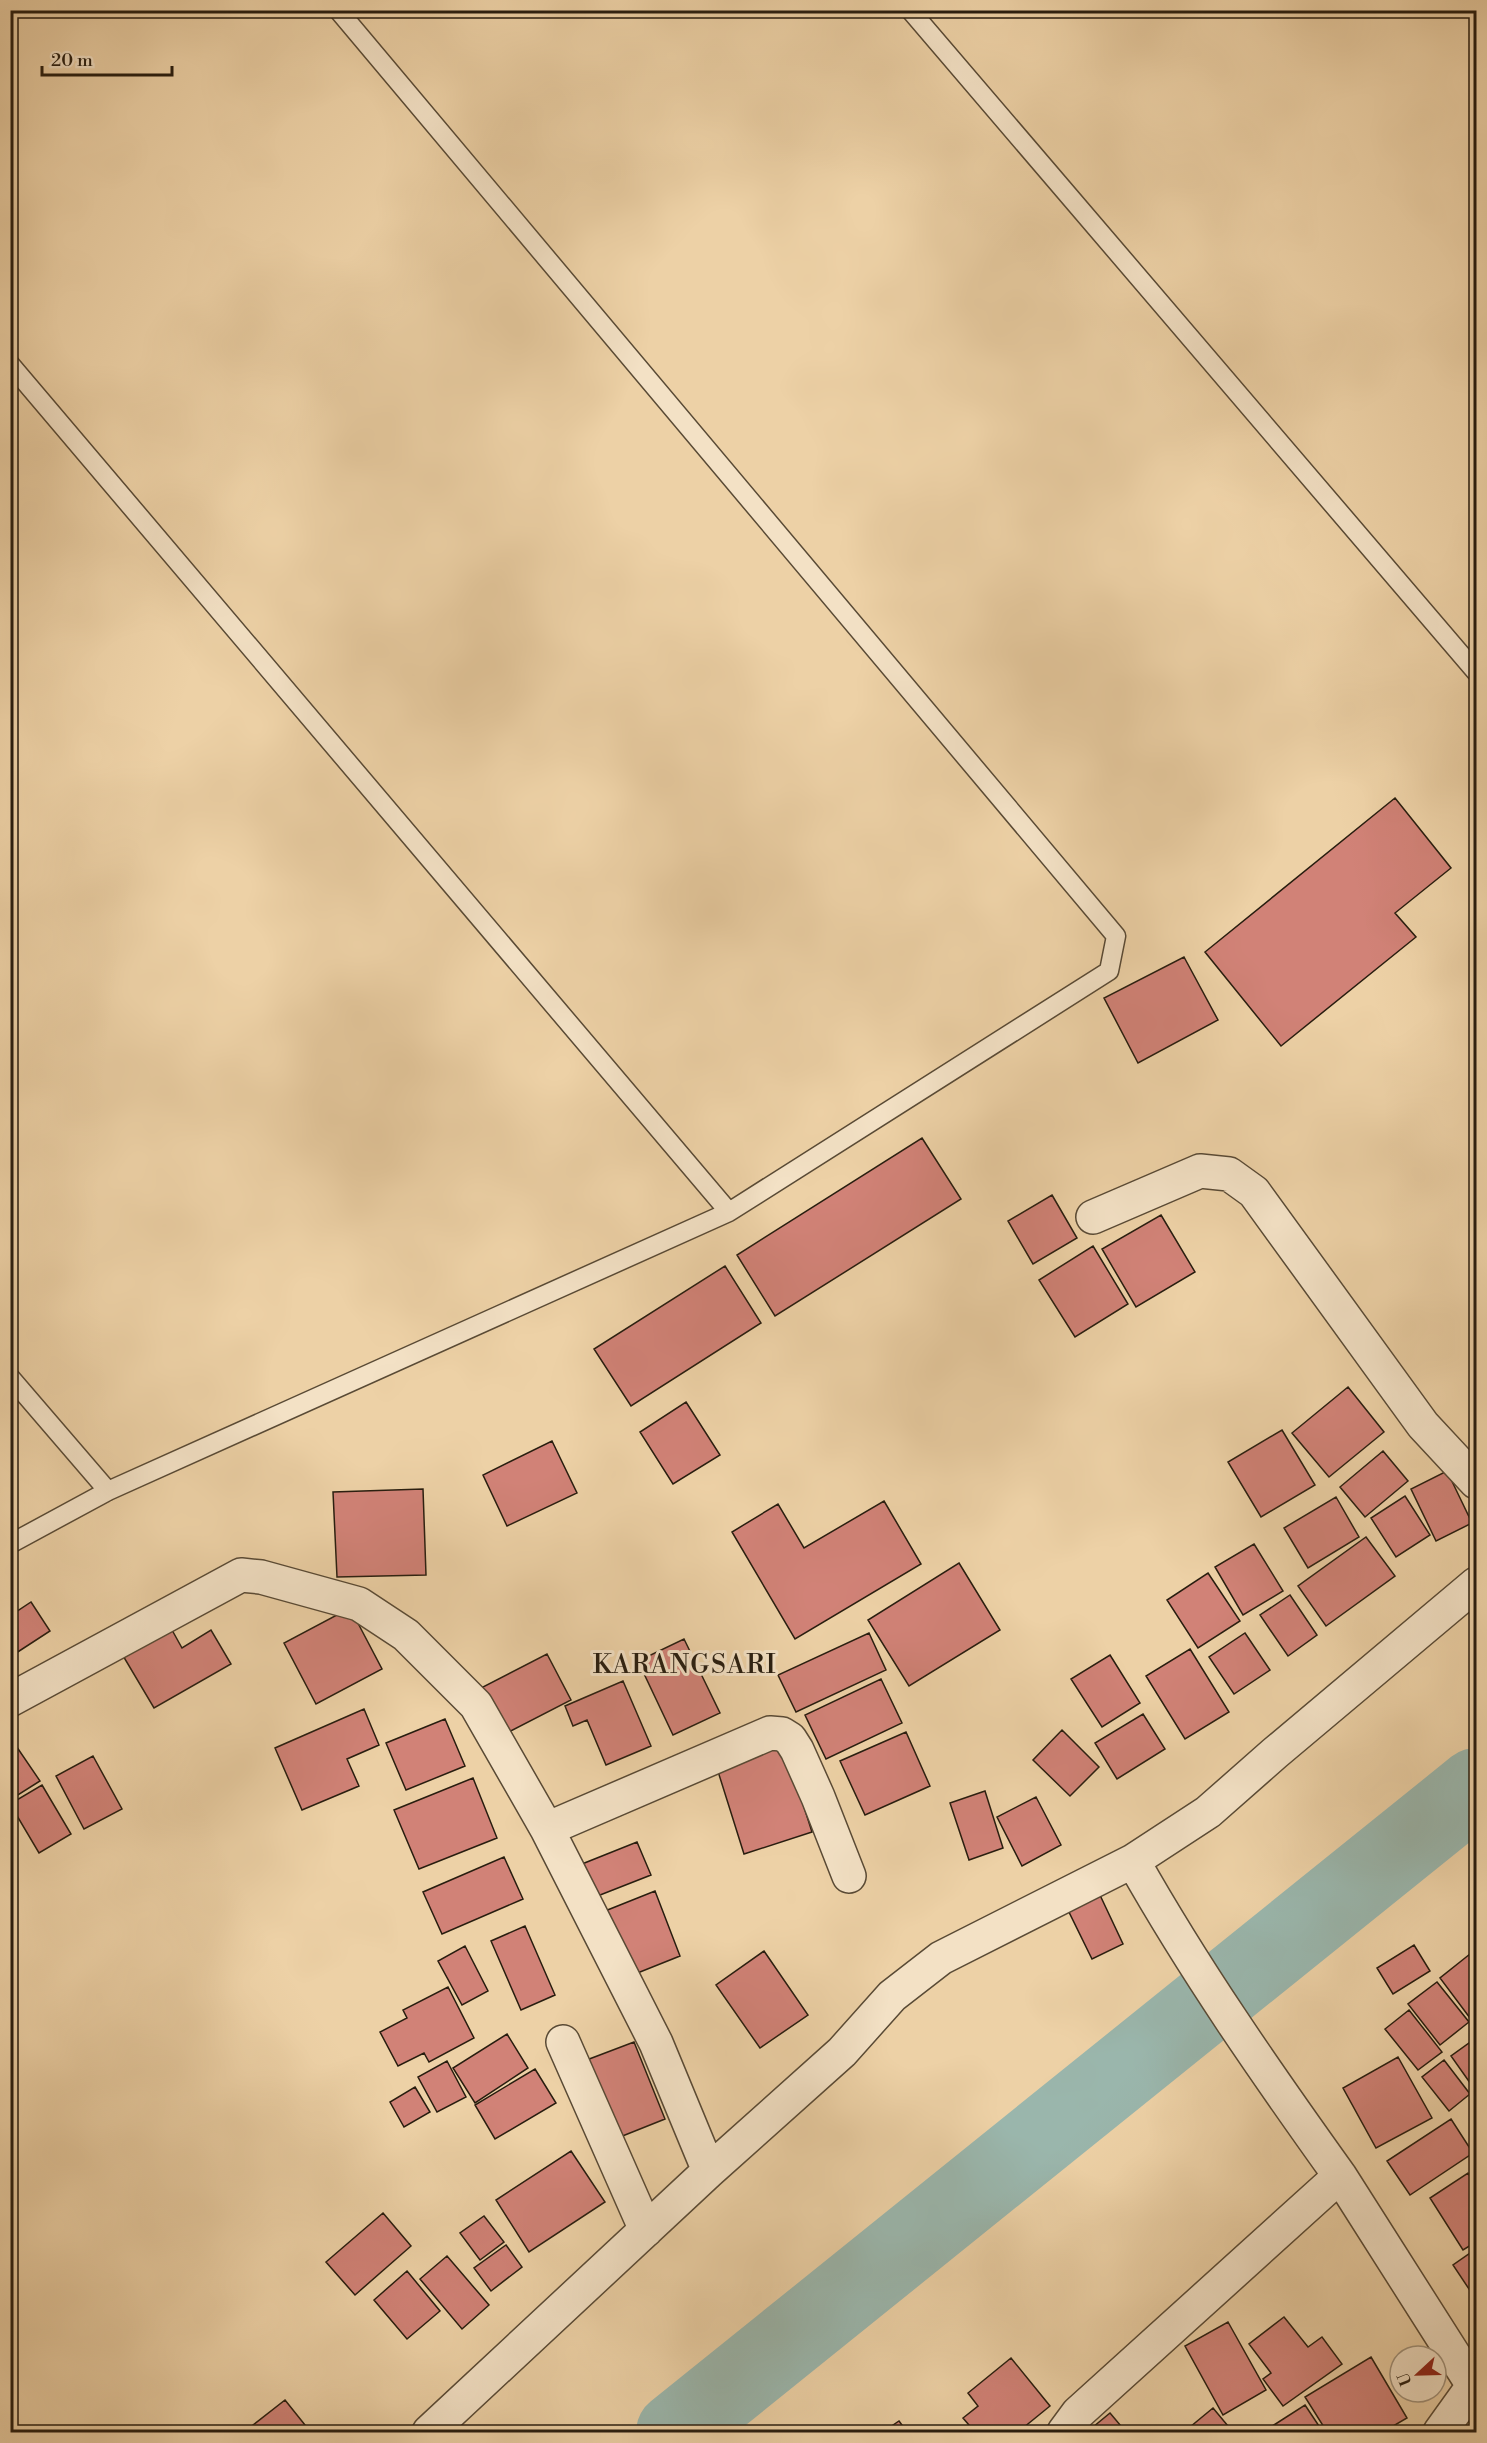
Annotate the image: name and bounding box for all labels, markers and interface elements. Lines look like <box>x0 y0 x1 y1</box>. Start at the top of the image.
scale bar <box>42 39 172 77</box>
text: 20 m <box>51 49 93 72</box>
district label: KARANGSARI <box>593 1649 777 1681</box>
north arrow <box>1388 2344 1448 2404</box>
text: U <box>1393 2369 1417 2389</box>

